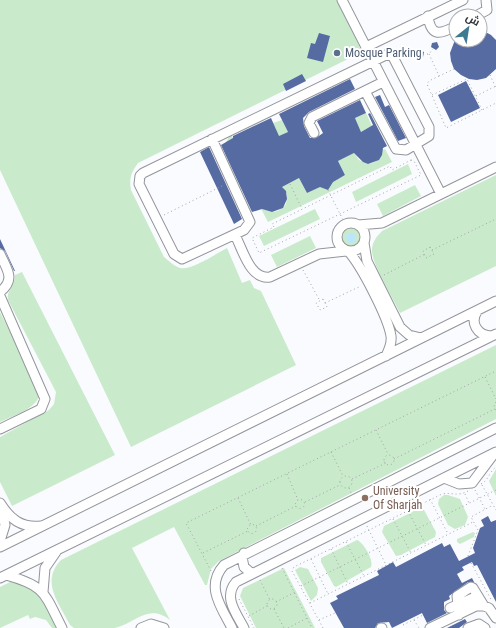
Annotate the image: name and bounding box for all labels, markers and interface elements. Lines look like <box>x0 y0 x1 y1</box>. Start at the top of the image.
north arrow <box>448 8 488 48</box>
text: ش <box>463 11 482 29</box>
place label: Mosque Parking <box>345 46 422 60</box>
marker: Mosque Parking <box>332 48 342 58</box>
place label: University Of Sharjah <box>373 484 423 512</box>
marker: University Of Sharjah <box>360 493 370 503</box>

